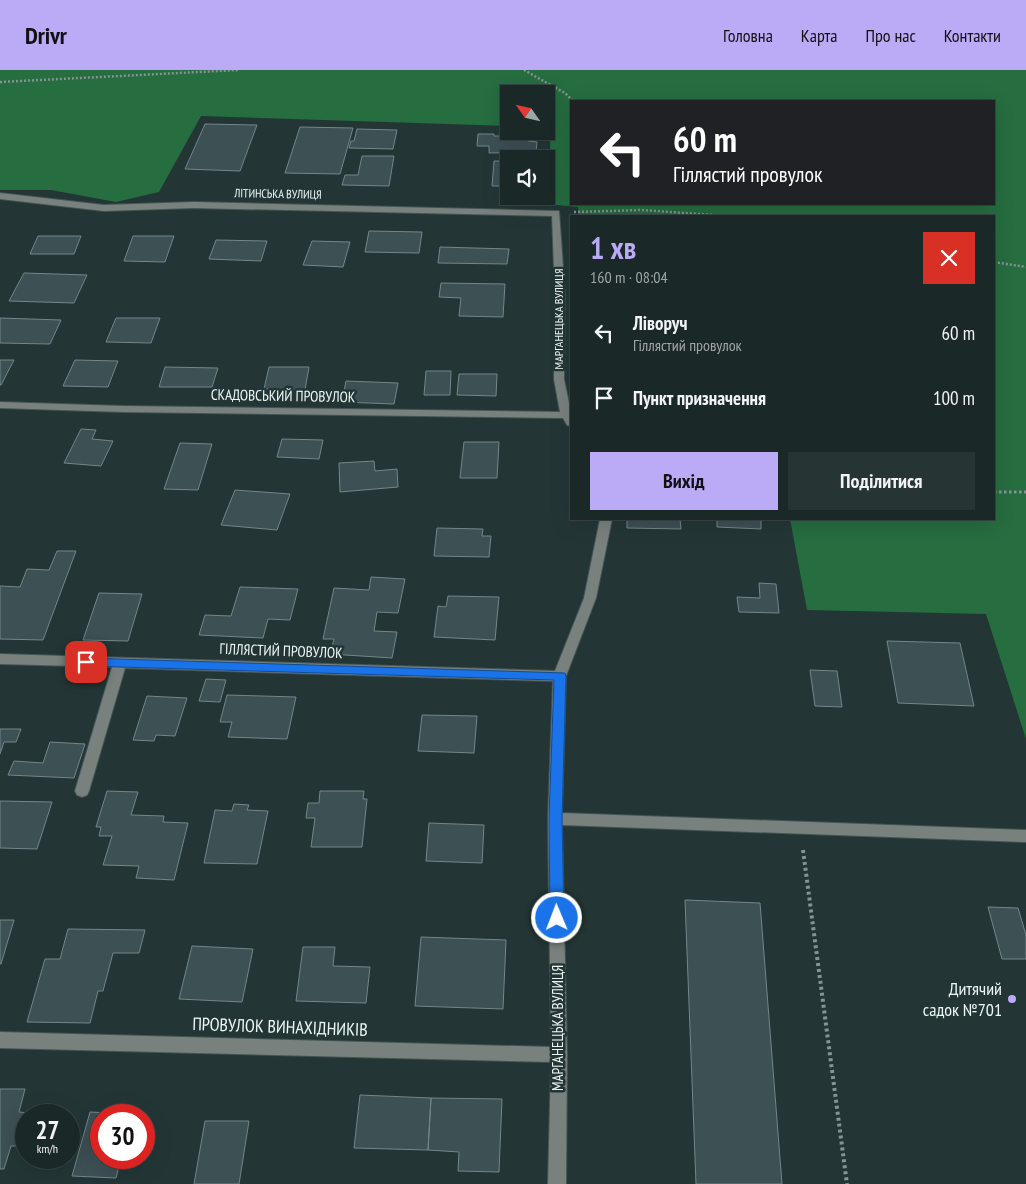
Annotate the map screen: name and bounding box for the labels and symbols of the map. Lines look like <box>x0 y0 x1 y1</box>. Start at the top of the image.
north arrow <box>500 85 555 140</box>
street label: ЛІТИНСЬКА ВУЛИЦЯ <box>233 185 322 202</box>
street label: МАРГАНЕЦЬКА ВУЛИЦЯ <box>551 269 566 369</box>
street label: СКАДОВСЬКИЙ ПРОВУЛОК <box>211 385 356 406</box>
street label: ГІЛЛЯСТИЙ ПРОВУЛОК <box>219 639 343 662</box>
pin <box>65 641 107 683</box>
position arrow <box>530 891 582 943</box>
street label: МАРГАНЕЦЬКА ВУЛИЦЯ <box>548 965 567 1091</box>
place label: Дитячий садок №701 <box>923 977 1002 1021</box>
marker: Дитячий садок №701 <box>1006 993 1018 1005</box>
street label: ПРОВУЛОК ВИНАХІДНИКІВ <box>192 1012 368 1041</box>
speed limit sign: 30 <box>90 1104 155 1169</box>

